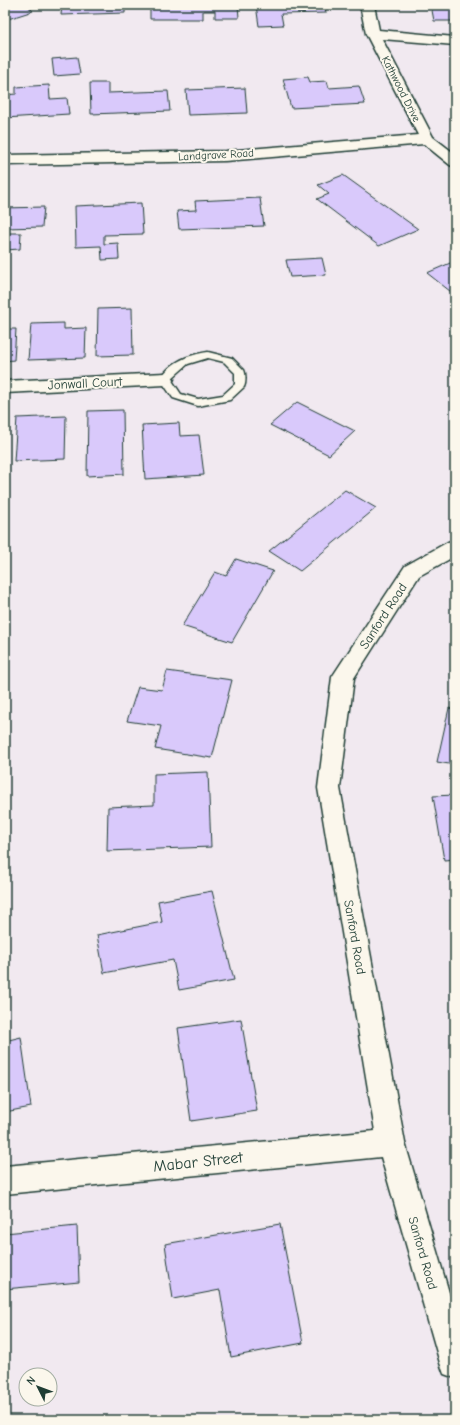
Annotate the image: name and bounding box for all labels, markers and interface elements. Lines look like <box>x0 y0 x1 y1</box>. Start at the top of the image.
street label: Kathwood Drive <box>379 54 423 124</box>
street label: Landgrave Road <box>178 147 254 163</box>
street label: Jonwall Court <box>47 373 124 392</box>
street label: Sanford Road <box>356 580 410 652</box>
street label: Sanford Road <box>341 899 369 975</box>
street label: Mabar Street <box>152 1148 244 1176</box>
street label: Sanford Road <box>405 1215 441 1291</box>
north arrow <box>18 1367 58 1407</box>
text: N <box>24 1374 38 1388</box>

